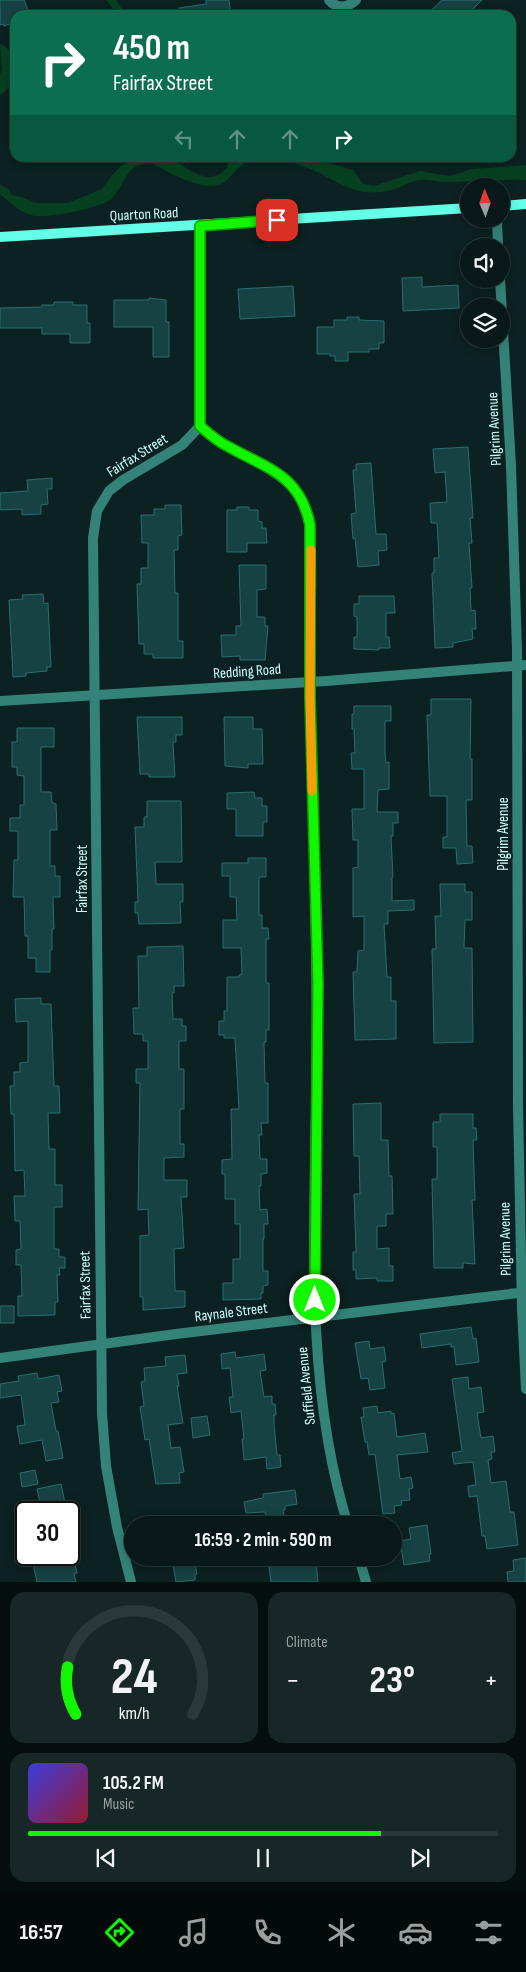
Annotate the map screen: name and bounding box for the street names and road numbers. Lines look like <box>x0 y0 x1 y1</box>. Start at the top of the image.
street label: Quarton Road <box>109 203 179 226</box>
street label: Pilgrim Avenue <box>483 392 506 466</box>
street label: Fairfax Street <box>103 429 172 482</box>
street label: Redding Road <box>213 660 282 683</box>
street label: Pilgrim Avenue <box>494 797 513 871</box>
street label: Fairfax Street <box>73 845 92 913</box>
street label: Pilgrim Avenue <box>495 1202 516 1276</box>
street label: Fairfax Street <box>75 1250 96 1319</box>
street label: Raynale Street <box>194 1299 269 1326</box>
street label: Suffield Avenue <box>293 1346 320 1426</box>

